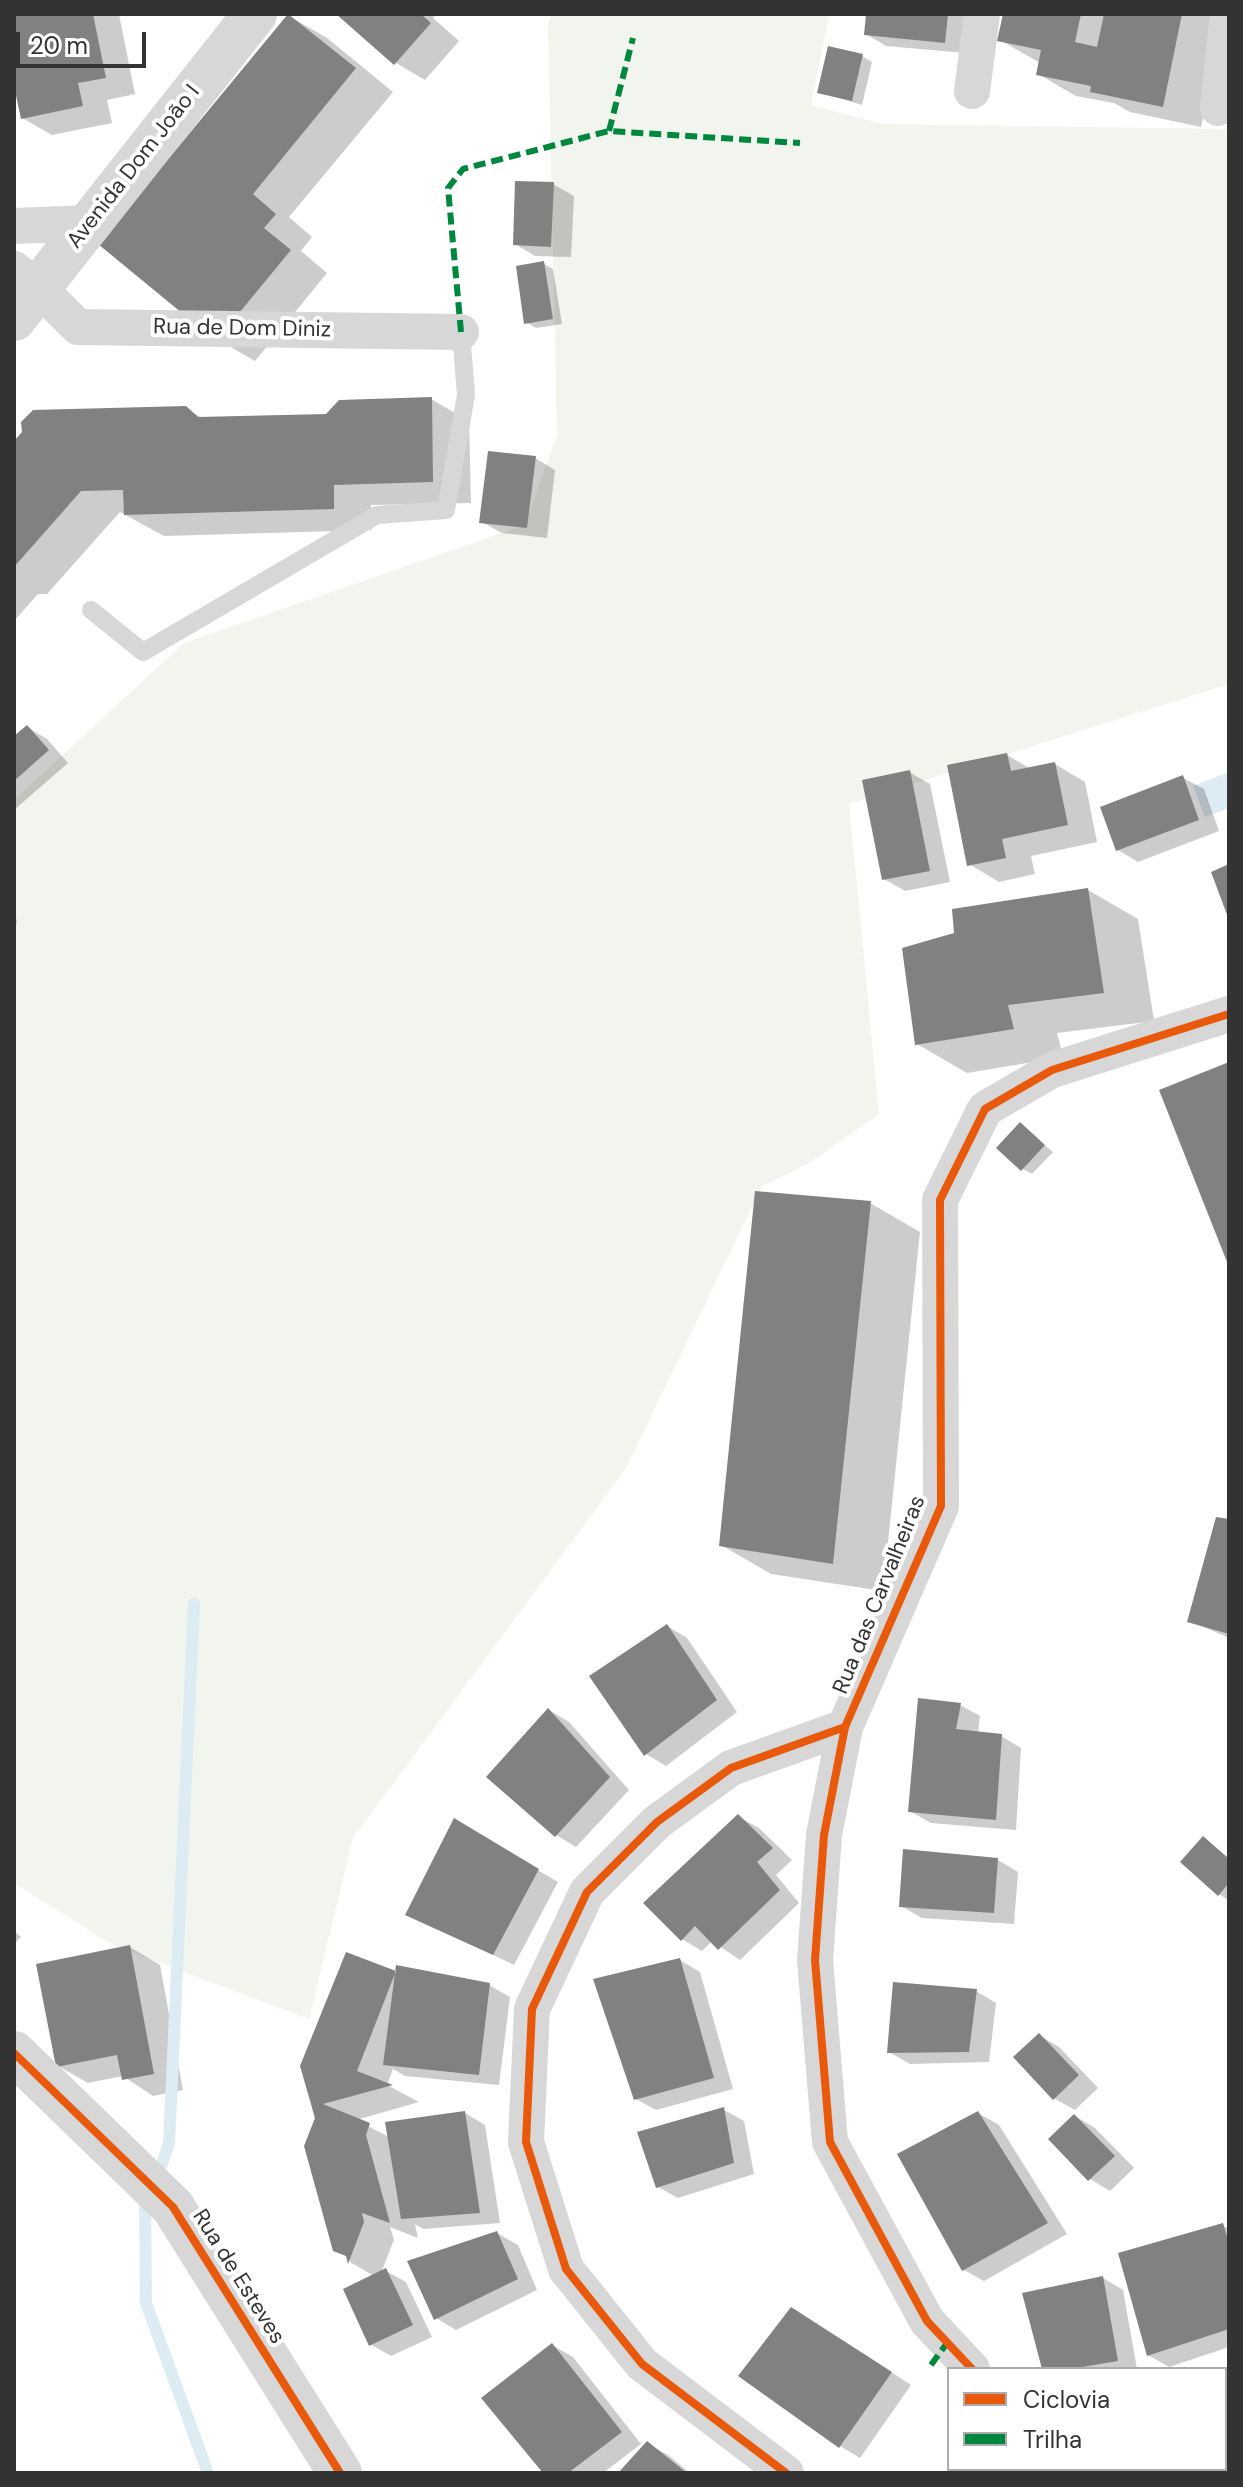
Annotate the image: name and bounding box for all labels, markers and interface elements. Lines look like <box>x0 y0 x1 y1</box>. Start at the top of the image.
scale bar <box>20 16 150 66</box>
text: 20 m <box>30 30 88 61</box>
street label: Avenida Dom João I <box>62 80 206 254</box>
street label: Rua de Dom Diniz <box>153 314 331 344</box>
street label: Rua das Carvalheiras <box>828 1492 932 1698</box>
street label: Rua de Esteves <box>186 2205 290 2349</box>
legend <box>947 2367 1227 2471</box>
text: Ciclovia <box>1023 2384 1110 2415</box>
text: Trilha <box>1023 2424 1082 2455</box>

